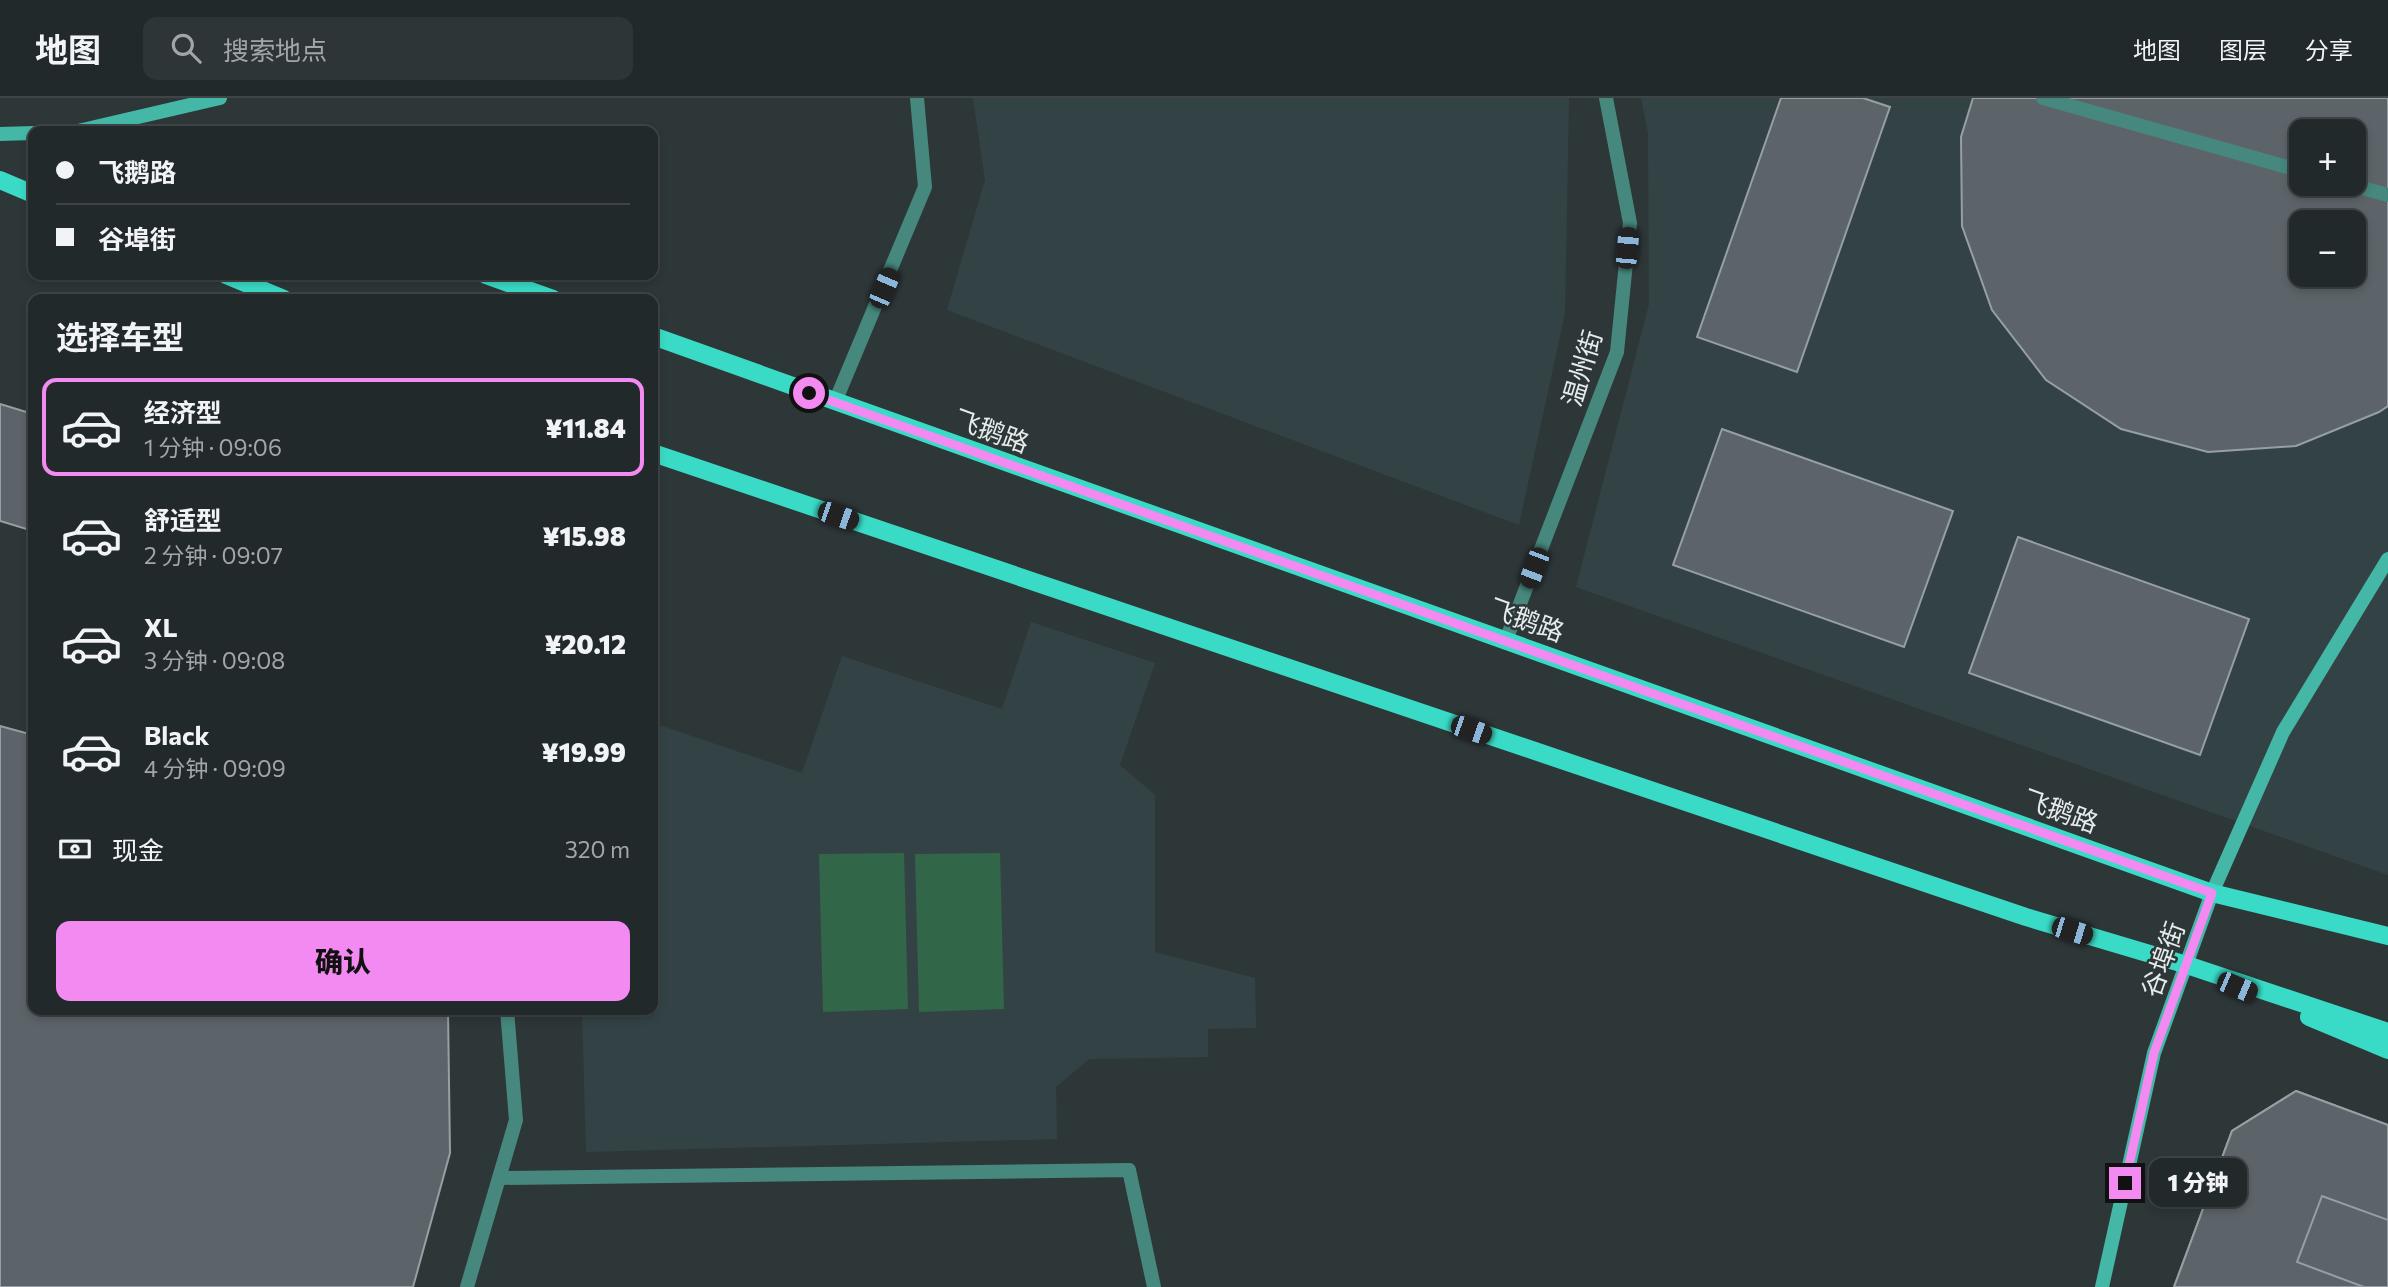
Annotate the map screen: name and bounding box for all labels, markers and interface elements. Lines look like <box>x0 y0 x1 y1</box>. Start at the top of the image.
search box <box>143 17 633 80</box>
text: 地图 <box>35 28 101 69</box>
icon: search <box>167 29 205 67</box>
text: 搜索地点 <box>223 34 327 65</box>
text: 地图 <box>2133 35 2181 64</box>
text: 图层 <box>2219 35 2267 64</box>
text: 分享 <box>2305 35 2353 64</box>
map controls <box>2289 119 2366 287</box>
button: + <box>2289 119 2366 196</box>
text: 飞鹅路 <box>98 156 176 187</box>
button: − <box>2289 210 2366 287</box>
text: 谷埠街 <box>98 223 176 254</box>
car <box>1615 226 1640 270</box>
car <box>867 265 902 311</box>
text: 选择车型 <box>56 316 184 356</box>
street label: 温州街 <box>1555 326 1607 410</box>
route start <box>793 377 825 409</box>
icon: car <box>60 396 123 459</box>
text: 经济型 <box>144 396 222 427</box>
street label: 飞鹅路 <box>950 402 1034 458</box>
text: ¥11.84 <box>545 412 626 443</box>
text: 1 分钟 · 09:06 <box>144 433 282 461</box>
car <box>815 499 862 533</box>
icon: car <box>60 504 123 567</box>
text: 舒适型 <box>144 504 222 535</box>
text: ¥15.98 <box>542 520 626 551</box>
text: 2 分钟 · 09:07 <box>144 541 283 569</box>
car <box>1517 545 1552 591</box>
street label: 飞鹅路 <box>1485 591 1569 647</box>
text: XL <box>144 611 178 642</box>
icon: car <box>60 612 123 675</box>
text: ¥20.12 <box>544 628 626 659</box>
text: 3 分钟 · 09:08 <box>144 646 285 674</box>
car <box>1448 713 1495 747</box>
text: Black <box>144 719 210 750</box>
icon: car <box>60 720 123 783</box>
text: ¥19.99 <box>542 736 626 767</box>
text: 4 分钟 · 09:09 <box>144 754 286 782</box>
street label: 飞鹅路 <box>2019 782 2103 838</box>
icon: cash <box>56 830 94 868</box>
text: 现金 <box>112 834 164 865</box>
text: 320 m <box>565 835 630 863</box>
car <box>2049 915 2096 947</box>
street label: 谷埠街 <box>2134 917 2190 1001</box>
button: 确认 <box>56 921 630 1001</box>
car <box>2214 969 2261 1005</box>
callout: 1 分钟 <box>2150 1158 2248 1208</box>
route end <box>2109 1167 2141 1199</box>
text: 1 分钟 <box>2167 1168 2229 1196</box>

